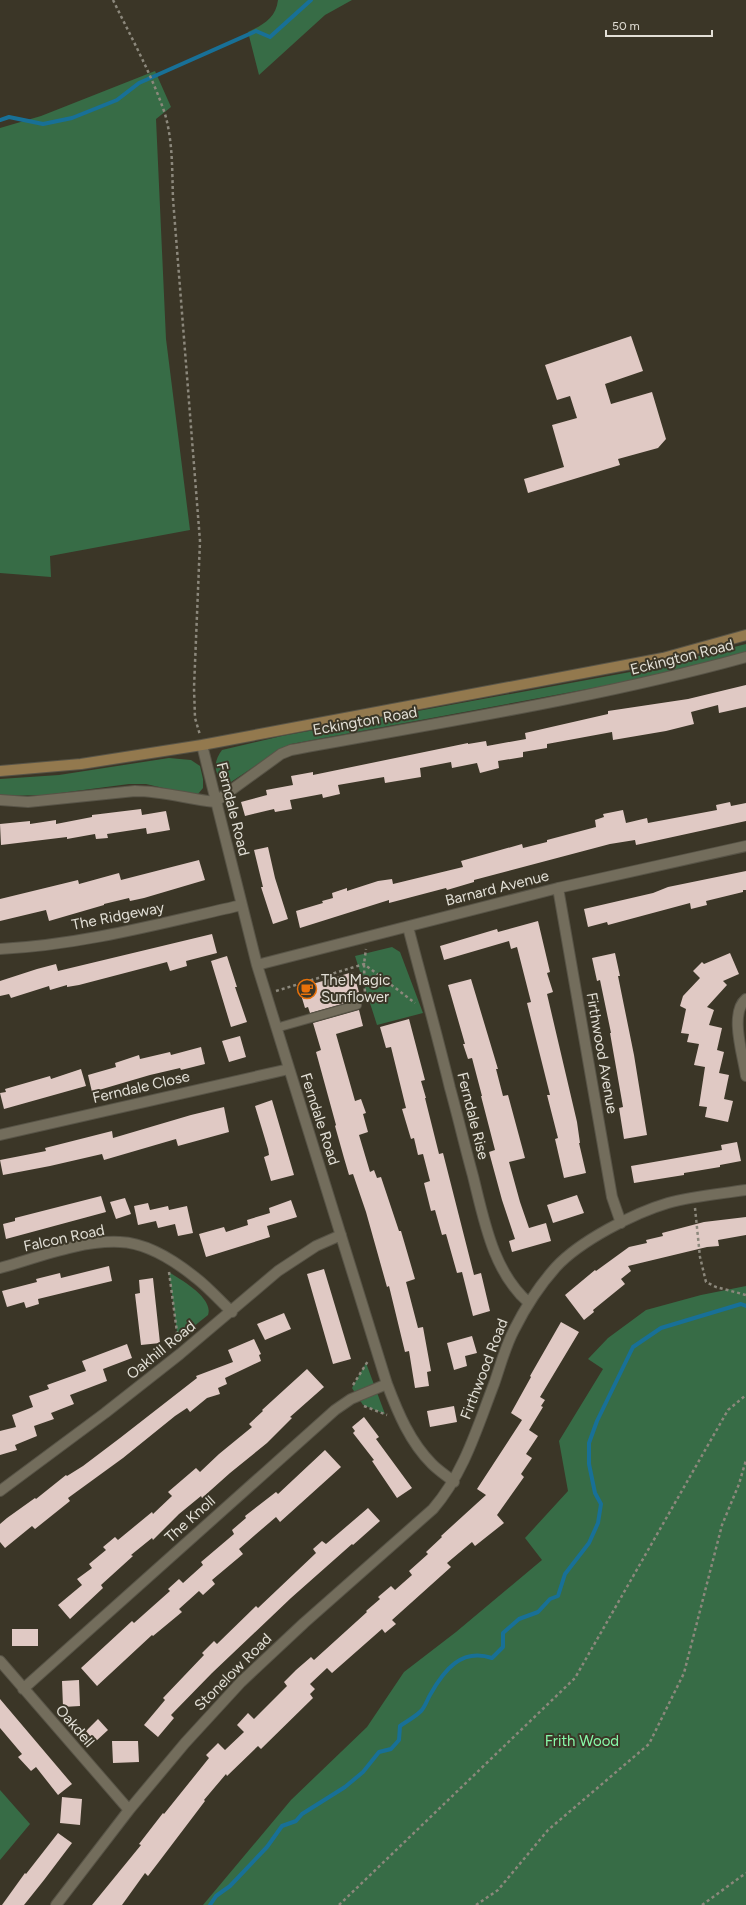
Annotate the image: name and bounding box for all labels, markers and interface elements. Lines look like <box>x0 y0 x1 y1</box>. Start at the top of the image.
scale bar <box>606 12 712 38</box>
text: 50 m <box>612 19 640 33</box>
street label: Eckington Road <box>628 635 736 679</box>
street label: Eckington Road <box>311 703 419 739</box>
street label: Ferndale Road <box>213 760 253 858</box>
street label: Barnard Avenue <box>443 866 551 910</box>
street label: The Ridgeway <box>70 898 166 934</box>
place label: The Magic Sunflower <box>321 971 390 1006</box>
cafe icon: The Magic Sunflower <box>296 978 318 1000</box>
street label: Firthwood Avenue <box>582 991 622 1115</box>
street label: Ferndale Close <box>91 1067 191 1107</box>
street label: Ferndale Rise <box>453 1070 493 1162</box>
street label: Ferndale Road <box>297 1071 343 1167</box>
street label: Falcon Road <box>22 1221 106 1255</box>
street label: Firthwood Road <box>456 1316 512 1422</box>
street label: Oakhill Road <box>123 1317 199 1383</box>
street label: The Knoll <box>161 1492 219 1546</box>
street label: Stonelow Road <box>191 1630 275 1714</box>
street label: Oakdell <box>52 1701 98 1751</box>
park label: Frith Wood <box>545 1732 619 1750</box>

